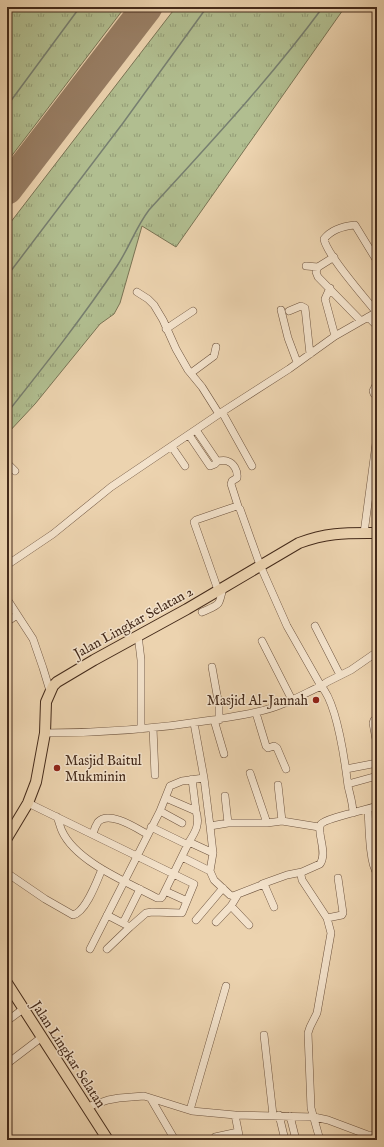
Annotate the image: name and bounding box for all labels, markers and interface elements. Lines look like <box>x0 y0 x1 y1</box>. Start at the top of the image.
street label: Jalan Lingkar Selatan 2 <box>69 582 197 664</box>
place label: Masjid Al-Jannah <box>207 692 309 710</box>
marker: Masjid Al-Jannah <box>311 695 321 705</box>
place label: Masjid Baitul Mukminin <box>65 752 142 786</box>
marker: Masjid Baitul Mukminin <box>52 763 62 773</box>
street label: Jalan Lingkar Selatan <box>26 996 110 1112</box>

